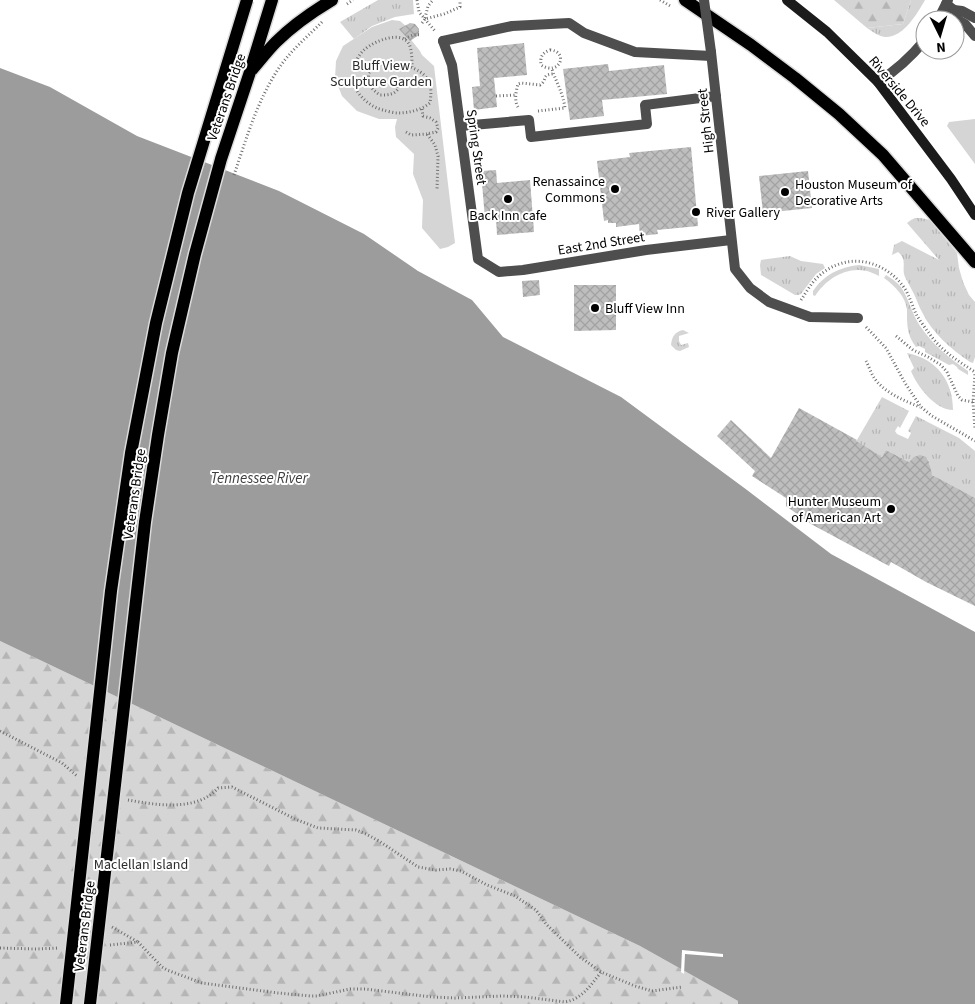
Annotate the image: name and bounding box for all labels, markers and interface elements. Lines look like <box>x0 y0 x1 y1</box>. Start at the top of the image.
north arrow <box>915 10 965 60</box>
text: N <box>936 37 947 57</box>
street label: Veterans Bridge <box>203 51 251 144</box>
street label: Riverside Drive <box>864 52 935 131</box>
park label: Bluff View Sculpture Garden <box>330 56 432 92</box>
street label: High Street <box>693 87 719 154</box>
street label: Spring Street <box>461 108 491 186</box>
place label: Renassaince Commons <box>533 172 605 208</box>
place label: Houston Museum of Decorative Arts <box>795 175 913 211</box>
marker: Renassaince Commons <box>609 183 621 195</box>
marker: Houston Museum of Decorative Arts <box>779 186 791 198</box>
marker: Back Inn cafe <box>502 193 514 205</box>
place label: River Gallery <box>706 203 780 223</box>
place label: Back Inn cafe <box>469 206 547 226</box>
marker: River Gallery <box>690 206 702 218</box>
street label: East 2nd Street <box>556 227 646 261</box>
place label: Bluff View Inn <box>605 299 685 319</box>
marker: Bluff View Inn <box>589 302 601 314</box>
street label: Veterans Bridge <box>119 447 151 541</box>
water label: Tennessee River <box>210 468 308 489</box>
place label: Hunter Museum of American Art <box>788 492 881 528</box>
marker: Hunter Museum of American Art <box>885 503 897 515</box>
park label: Maclellan Island <box>94 855 188 875</box>
street label: Veterans Bridge <box>70 880 100 973</box>

